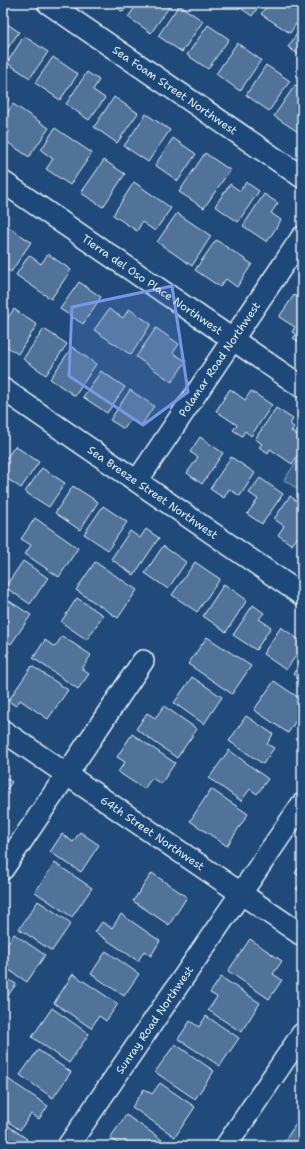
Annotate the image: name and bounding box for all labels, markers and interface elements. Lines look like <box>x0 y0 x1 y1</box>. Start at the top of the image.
street label: Sea Foam Street Northwest <box>110 42 240 139</box>
street label: Tierra del Oso Place Northwest <box>79 231 225 338</box>
street label: Polamar Road Northwest <box>175 299 264 420</box>
street label: Sea Breeze Street Northwest <box>85 443 221 543</box>
street label: 64th Street Northwest <box>97 793 207 874</box>
street label: Sunray Road Northwest <box>112 963 197 1077</box>

